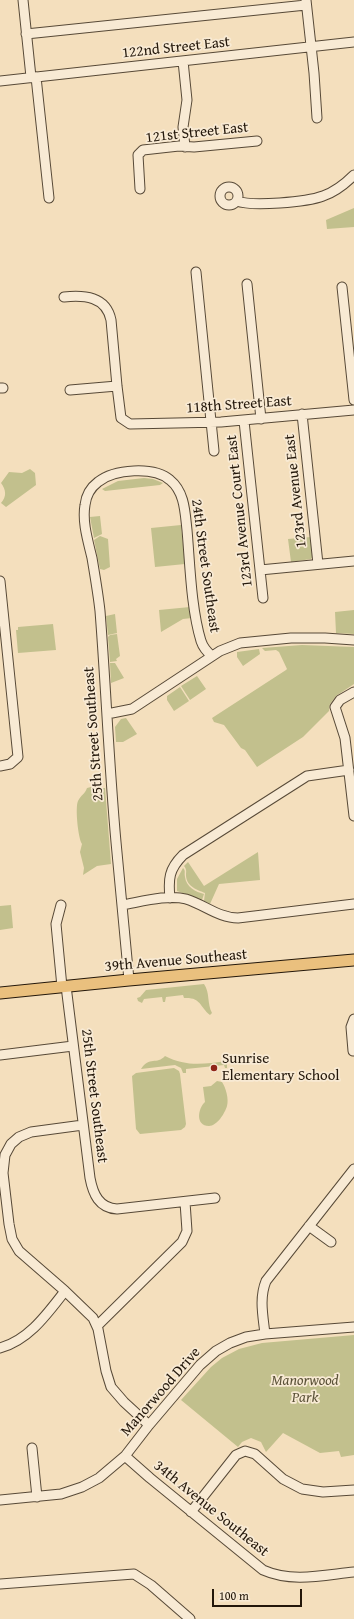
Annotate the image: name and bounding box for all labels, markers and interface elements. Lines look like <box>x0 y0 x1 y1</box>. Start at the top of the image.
street label: 122nd Street East <box>121 33 231 63</box>
street label: 121st Street East <box>145 119 249 147</box>
street label: 118th Street East <box>186 392 292 418</box>
street label: 123rd Avenue East <box>281 433 311 549</box>
street label: 123rd Avenue Court East <box>223 434 257 588</box>
street label: 24th Street Southeast <box>187 498 223 634</box>
street label: 25th Street Southeast <box>80 666 108 802</box>
street label: 39th Avenue Southeast <box>104 946 248 976</box>
street label: 25th Street Southeast <box>77 1028 111 1164</box>
place label: Sunrise Elementary School <box>222 1050 340 1085</box>
marker: Sunrise Elementary School <box>209 1063 219 1073</box>
street label: Manorwood Drive <box>117 1344 205 1440</box>
park label: Manorwood Park <box>271 1372 339 1407</box>
street label: 34th Avenue Southeast <box>150 1457 272 1561</box>
scale bar <box>214 1581 304 1607</box>
text: 100 m <box>219 1587 249 1604</box>

